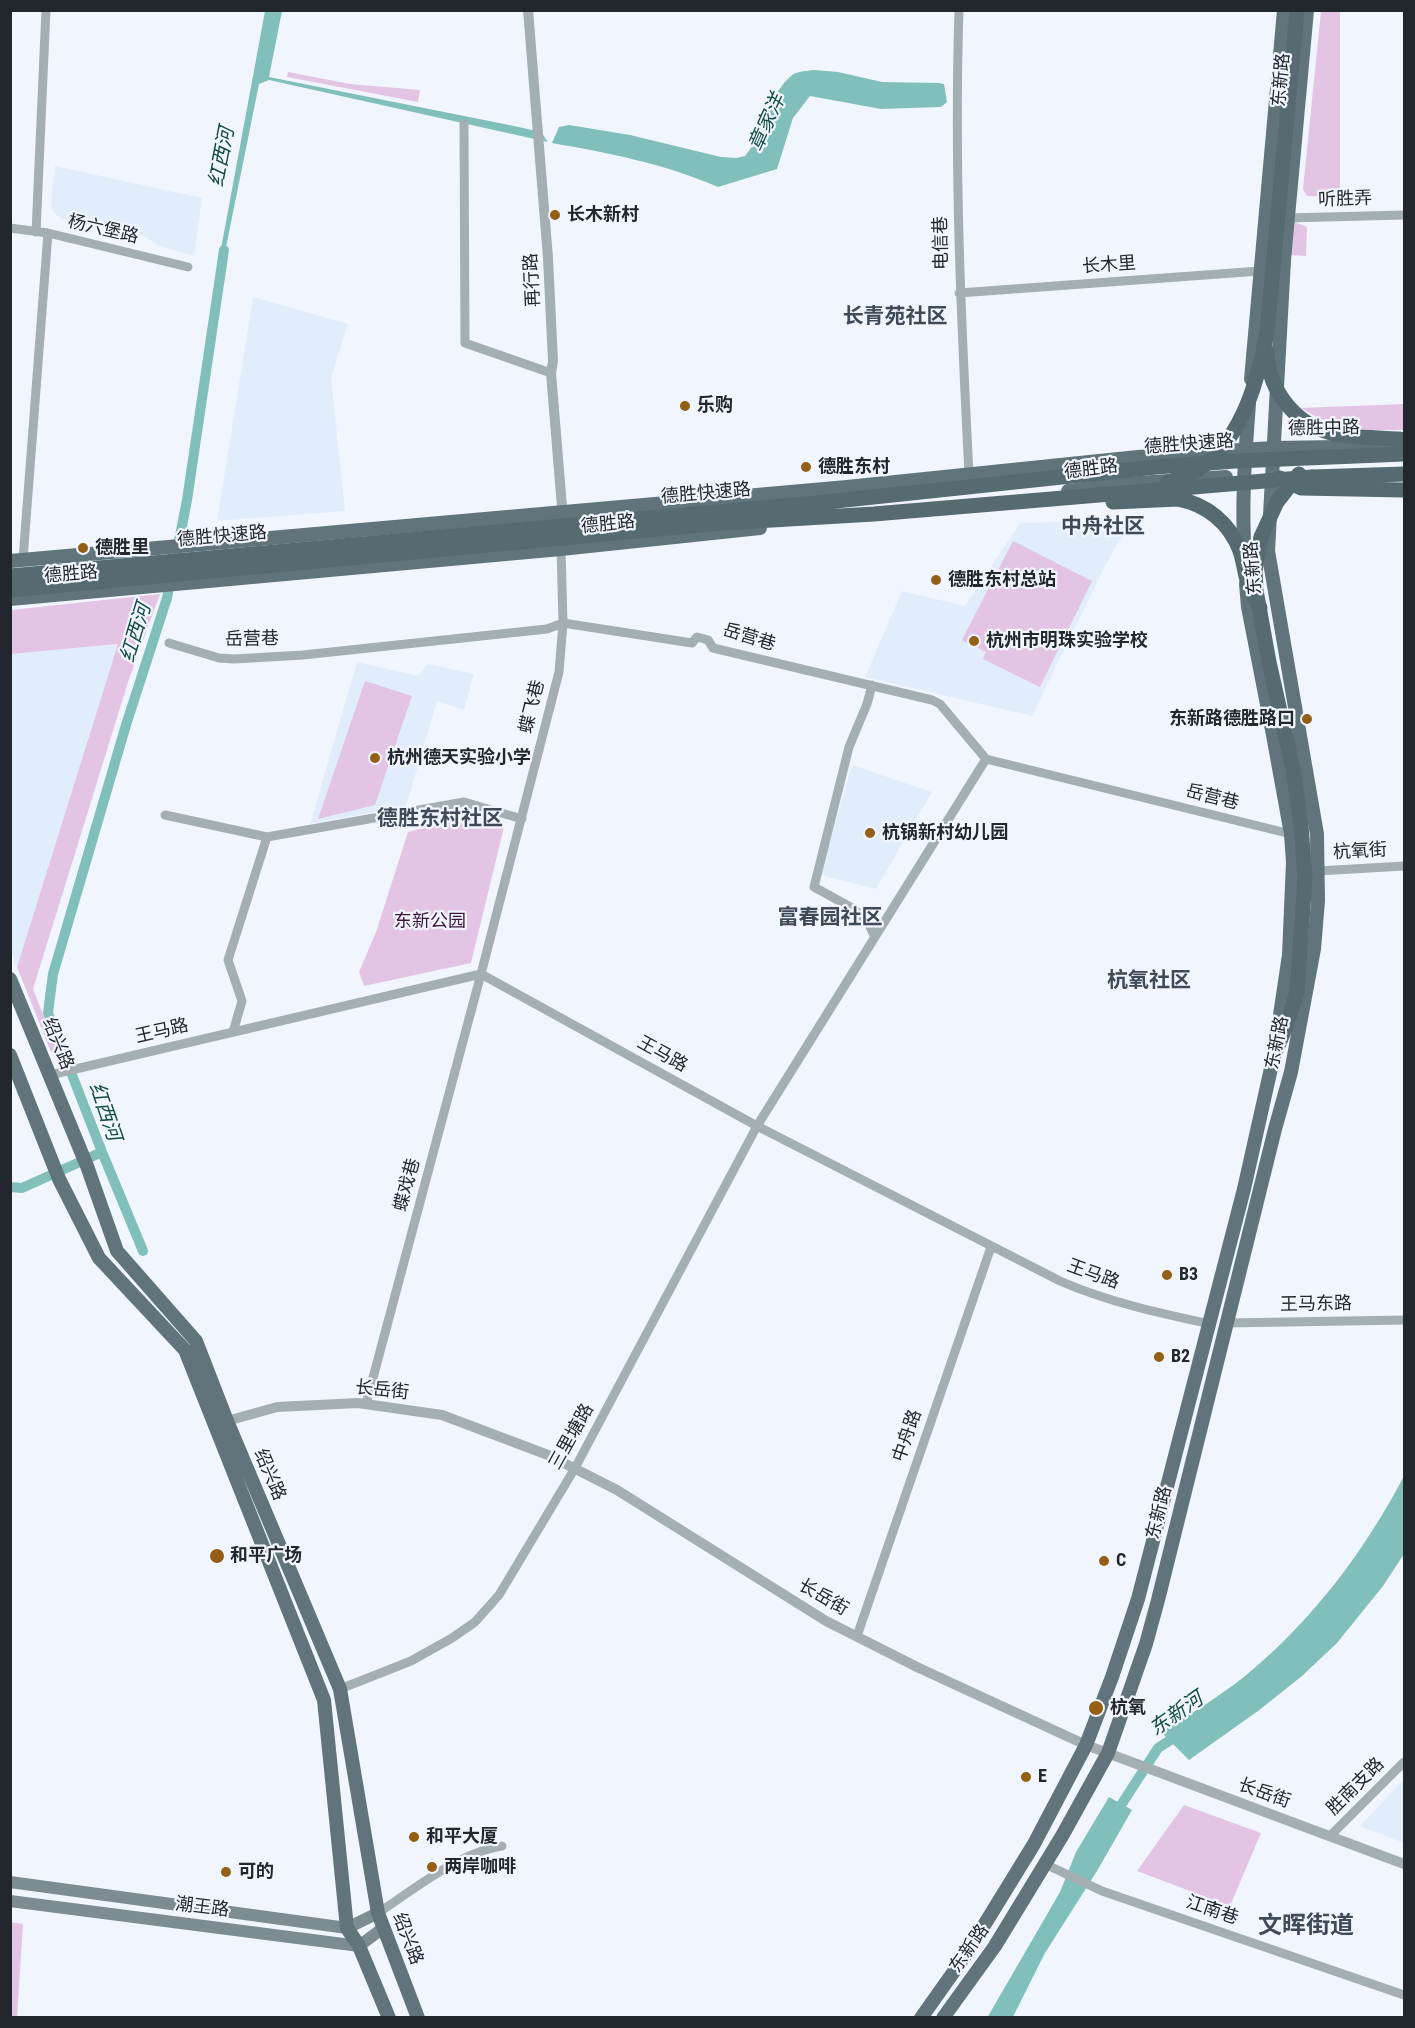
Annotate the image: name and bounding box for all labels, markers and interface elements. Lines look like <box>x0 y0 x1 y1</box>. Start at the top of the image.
street label: 东新路 <box>1269 52 1295 108</box>
water label: 章家洋 <box>745 91 791 155</box>
water label: 红西河 <box>205 125 241 189</box>
street label: 听胜弄 <box>1318 188 1372 212</box>
place label: 长木新村 <box>567 204 639 226</box>
marker: 长木新村 <box>548 208 562 222</box>
street label: 杨六堡路 <box>65 211 141 249</box>
street label: 电信巷 <box>931 216 953 270</box>
street label: 再行路 <box>521 252 545 308</box>
street label: 长木里 <box>1081 253 1137 279</box>
district label: 长青苑社区 <box>843 305 947 331</box>
place label: 乐购 <box>697 395 733 417</box>
marker: 乐购 <box>678 399 692 413</box>
street label: 德胜中路 <box>1288 418 1360 440</box>
street label: 德胜快速路 <box>1143 431 1235 459</box>
place label: 德胜东村 <box>818 456 890 478</box>
street label: 德胜路 <box>1063 456 1119 484</box>
marker: 德胜东村 <box>799 460 813 474</box>
street label: 德胜快速路 <box>660 479 752 509</box>
street label: 德胜路 <box>580 511 636 539</box>
district label: 中舟社区 <box>1061 515 1145 541</box>
street label: 德胜快速路 <box>176 522 268 552</box>
place label: 德胜里 <box>95 537 149 559</box>
street label: 东新路 <box>1241 540 1267 596</box>
marker: 德胜里 <box>76 541 90 555</box>
street label: 德胜路 <box>43 562 99 588</box>
place label: 德胜东村总站 <box>948 569 1056 591</box>
marker: 德胜东村总站 <box>929 573 943 587</box>
water label: 红西河 <box>117 601 157 665</box>
street label: 岳营巷 <box>720 620 778 656</box>
street label: 岳营巷 <box>225 629 279 651</box>
place label: 杭州市明珠实验学校 <box>986 630 1148 652</box>
marker: 杭州市明珠实验学校 <box>967 634 981 648</box>
street label: 蝶飞巷 <box>516 678 550 736</box>
place label: 东新路德胜路口 <box>1169 708 1295 730</box>
marker: 东新路德胜路口 <box>1300 712 1314 726</box>
place label: 杭州德天实验小学 <box>387 747 531 769</box>
marker: 杭州德天实验小学 <box>368 751 382 765</box>
street label: 岳营巷 <box>1183 781 1241 815</box>
district label: 德胜东村社区 <box>377 807 503 833</box>
place label: 杭锅新村幼儿园 <box>882 822 1008 844</box>
marker: 杭锅新村幼儿园 <box>863 826 877 840</box>
street label: 杭氧街 <box>1332 840 1388 864</box>
district label: 富春园社区 <box>778 906 882 932</box>
park label: 东新公园 <box>394 911 466 933</box>
district label: 杭氧社区 <box>1107 969 1191 995</box>
street label: 东新路 <box>1262 1014 1294 1072</box>
street label: 绍兴路 <box>37 1015 77 1073</box>
street label: 王马路 <box>133 1015 191 1049</box>
street label: 王马路 <box>633 1032 691 1078</box>
water label: 红西河 <box>83 1080 125 1144</box>
street label: 蝶戏巷 <box>391 1156 425 1214</box>
street label: 王马路 <box>1064 1256 1122 1294</box>
place label: B3 <box>1179 1264 1198 1286</box>
marker: B3 <box>1160 1268 1174 1282</box>
street label: 王马东路 <box>1280 1294 1352 1316</box>
place label: B2 <box>1171 1346 1190 1368</box>
marker: B2 <box>1152 1350 1166 1364</box>
street label: 长岳街 <box>354 1377 410 1405</box>
street label: 三里塘路 <box>545 1400 599 1474</box>
street label: 中舟路 <box>889 1407 927 1465</box>
street label: 绍兴路 <box>249 1446 289 1504</box>
street label: 东新路 <box>1143 1484 1177 1542</box>
place label: 和平广场 <box>230 1545 302 1567</box>
marker: 和平广场 <box>208 1547 226 1565</box>
place label: C <box>1116 1550 1126 1572</box>
marker: C <box>1097 1554 1111 1568</box>
street label: 长岳街 <box>794 1575 852 1621</box>
water label: 东新河 <box>1146 1688 1208 1742</box>
place label: 杭氧 <box>1110 1697 1146 1719</box>
marker: 杭氧 <box>1087 1699 1105 1717</box>
street label: 胜南支路 <box>1323 1754 1389 1820</box>
place label: E <box>1038 1766 1047 1788</box>
marker: E <box>1019 1770 1033 1784</box>
street label: 长岳街 <box>1235 1775 1293 1813</box>
place label: 和平大厦 <box>426 1826 498 1848</box>
marker: 和平大厦 <box>407 1830 421 1844</box>
place label: 两岸咖啡 <box>444 1856 516 1878</box>
marker: 两岸咖啡 <box>425 1860 439 1874</box>
place label: 可的 <box>238 1861 274 1883</box>
marker: 可的 <box>219 1865 233 1879</box>
street label: 江南巷 <box>1183 1892 1241 1930</box>
street label: 潮王路 <box>174 1894 230 1922</box>
street label: 绍兴路 <box>387 1910 427 1968</box>
district label: 文晖街道 <box>1258 1913 1354 1941</box>
street label: 东新路 <box>946 1921 994 1977</box>

